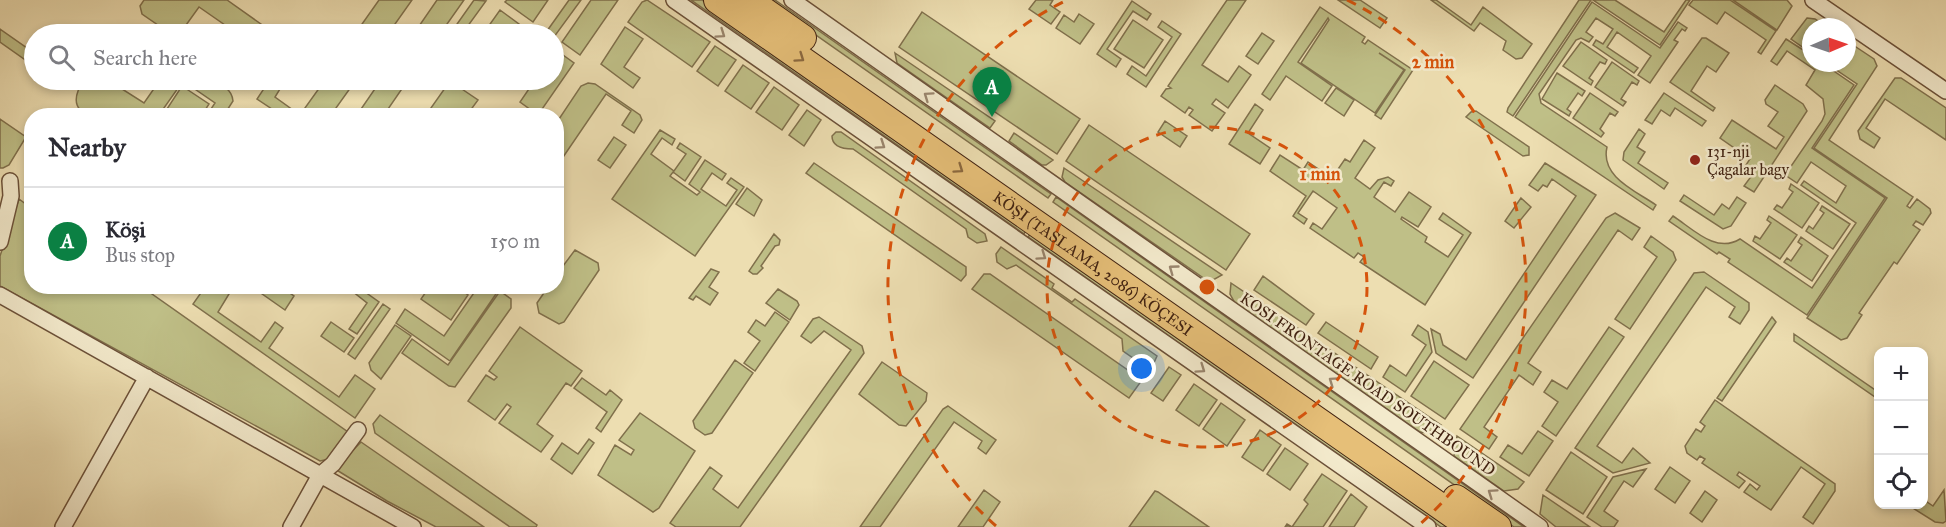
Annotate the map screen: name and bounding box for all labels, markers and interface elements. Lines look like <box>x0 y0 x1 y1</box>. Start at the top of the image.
north arrow <box>1802 18 1856 72</box>
search box <box>24 24 564 90</box>
one-way arrow <box>715 27 726 38</box>
icon: search <box>45 41 78 74</box>
text: Search here <box>93 44 197 71</box>
one-way arrow <box>793 51 804 62</box>
text: 2 min <box>1412 51 1455 73</box>
pin: A <box>972 68 1012 117</box>
one-way arrow <box>924 92 935 103</box>
text: Nearby <box>48 131 126 163</box>
one-way arrow <box>875 138 886 149</box>
place label: 131-nji Çagalar bagy <box>1707 142 1789 180</box>
marker: 131-nji Çagalar bagy <box>1688 153 1702 167</box>
one-way arrow <box>953 162 964 173</box>
text: 1 min <box>1300 163 1341 185</box>
street label: KÖŞI (TASLAMA, 2086) KÖÇESI <box>990 187 1197 340</box>
text: Köşi <box>105 216 146 243</box>
text: A <box>61 229 74 253</box>
text: 150 m <box>490 229 540 253</box>
text: Bus stop <box>105 243 175 267</box>
one-way arrow <box>1035 249 1046 260</box>
one-way arrow <box>1169 265 1180 276</box>
centre of rings <box>1197 277 1217 297</box>
street label: KOSI FRONTAGE ROAD SOUTHBOUND <box>1237 288 1499 480</box>
map controls <box>1874 347 1928 509</box>
button: + <box>1874 347 1928 401</box>
your location <box>1127 354 1156 383</box>
one-way arrow <box>1194 362 1205 373</box>
one-way arrow <box>1328 377 1339 388</box>
button: − <box>1874 401 1928 455</box>
button: locate <box>1874 455 1928 509</box>
one-way arrow <box>1488 489 1499 500</box>

